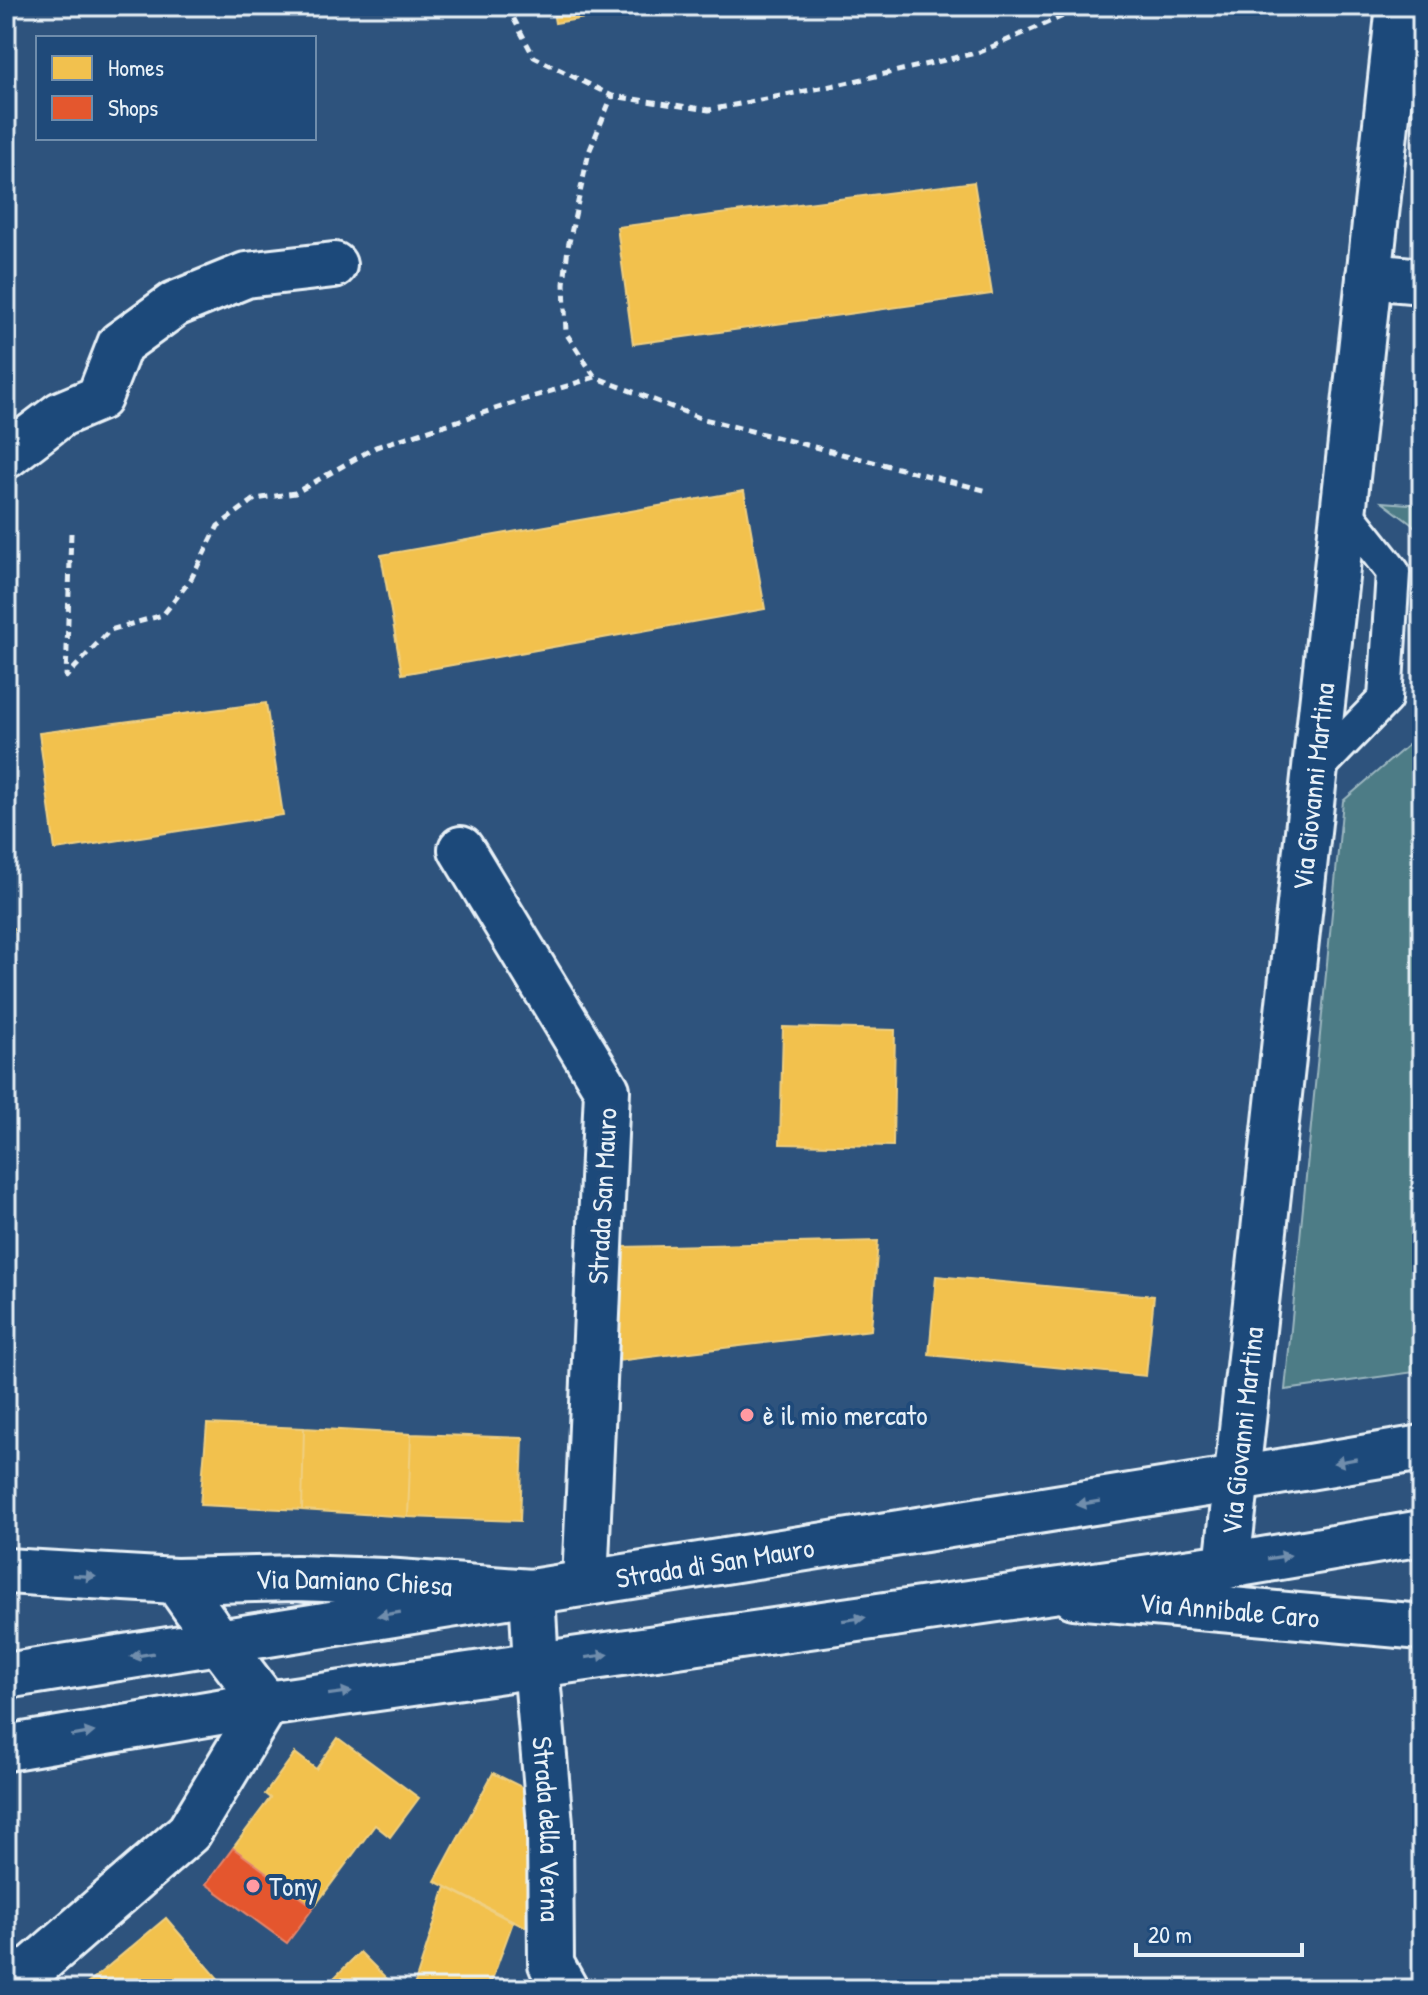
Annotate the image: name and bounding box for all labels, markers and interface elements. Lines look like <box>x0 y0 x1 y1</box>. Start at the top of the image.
legend <box>36 36 316 140</box>
text: Homes <box>108 51 164 83</box>
text: Shops <box>108 91 158 123</box>
street label: Via Giovanni Martina <box>1283 681 1343 893</box>
street label: Strada San Mauro <box>578 1107 626 1285</box>
street label: Via Giovanni Martina <box>1212 1325 1272 1537</box>
place label: è il mio mercato <box>763 1396 928 1434</box>
marker: è il mio mercato <box>738 1406 756 1424</box>
one-way arrow <box>1332 1456 1357 1468</box>
one-way arrow <box>1076 1497 1101 1510</box>
street label: Strada di San Mauro <box>613 1528 817 1597</box>
one-way arrow <box>1267 1550 1292 1563</box>
street label: Via Damiano Chiesa <box>255 1559 454 1605</box>
one-way arrow <box>72 1570 97 1583</box>
street label: Via Annibale Caro <box>1138 1583 1321 1637</box>
one-way arrow <box>376 1609 401 1621</box>
one-way arrow <box>842 1612 867 1625</box>
one-way arrow <box>129 1649 154 1661</box>
one-way arrow <box>585 1649 610 1662</box>
one-way arrow <box>327 1686 352 1699</box>
one-way arrow <box>71 1728 96 1740</box>
street label: Strada della Verna <box>523 1735 570 1922</box>
place label: Tony <box>269 1867 318 1905</box>
marker: Tony <box>244 1877 262 1895</box>
scale bar <box>1136 1907 1302 1957</box>
text: 20 m <box>1148 1918 1192 1950</box>

